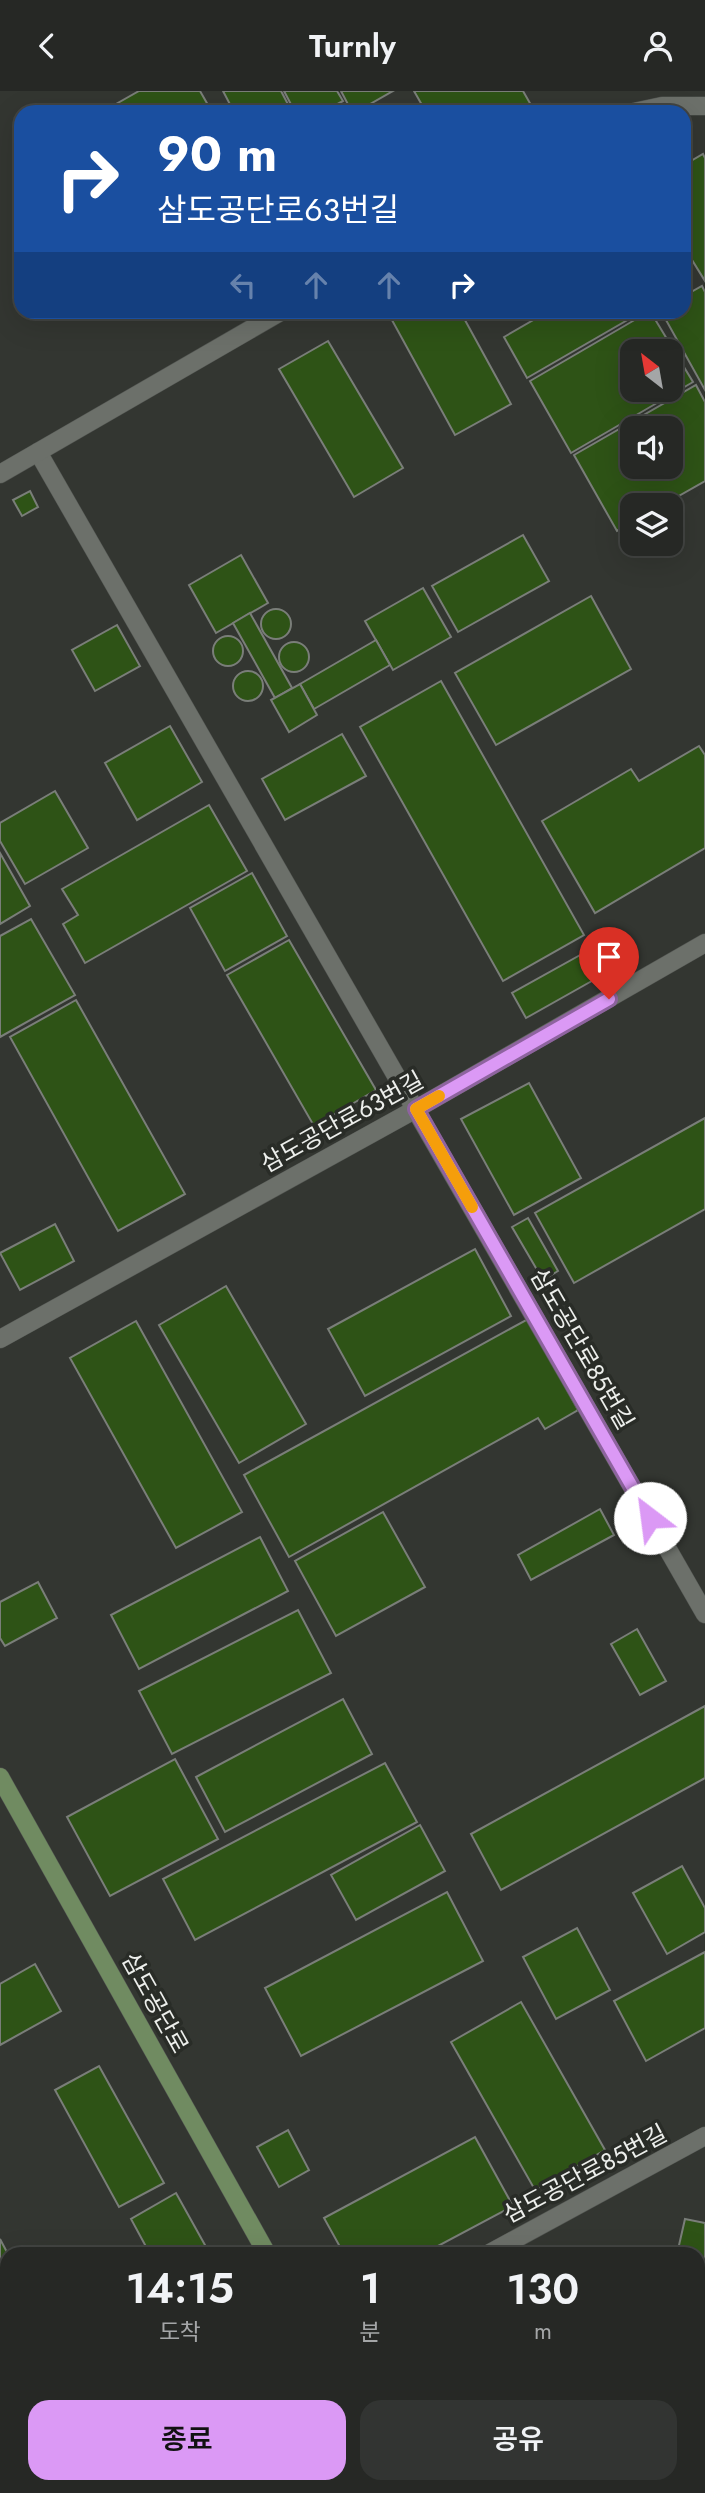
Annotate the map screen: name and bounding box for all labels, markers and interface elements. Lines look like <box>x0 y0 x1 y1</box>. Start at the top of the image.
text: Turnly <box>309 23 396 69</box>
icon: back <box>28 27 66 65</box>
icon: person <box>639 27 677 65</box>
text: 90 m <box>157 119 277 189</box>
icon: right <box>42 133 133 224</box>
text: 삼도공단로63번길 <box>157 187 399 233</box>
icon: left <box>224 266 262 304</box>
icon: ahead <box>297 266 335 304</box>
icon: ahead <box>370 266 408 304</box>
icon: right <box>443 266 481 304</box>
north arrow <box>620 339 682 403</box>
map controls <box>620 339 683 556</box>
button: sound <box>620 416 683 479</box>
button: layers <box>620 493 683 556</box>
pin <box>579 927 639 999</box>
icon: arrive <box>590 938 628 976</box>
street label: 삼도공단로63번길 <box>254 1062 430 1181</box>
street label: 삼도공단로85번길 <box>522 1262 643 1436</box>
position arrow <box>613 1481 687 1555</box>
street label: 삼도공단로 <box>113 1946 198 2060</box>
street label: 삼도공단로85번길 <box>497 2116 673 2232</box>
text: 14:15 <box>126 2258 234 2319</box>
text: 1 <box>360 2258 381 2319</box>
text: 130 <box>507 2259 579 2320</box>
text: m <box>534 2314 552 2348</box>
text: 도착 <box>159 2315 201 2349</box>
text: 분 <box>360 2315 381 2349</box>
button: 종료 <box>28 2400 346 2480</box>
button: 공유 <box>360 2400 677 2480</box>

